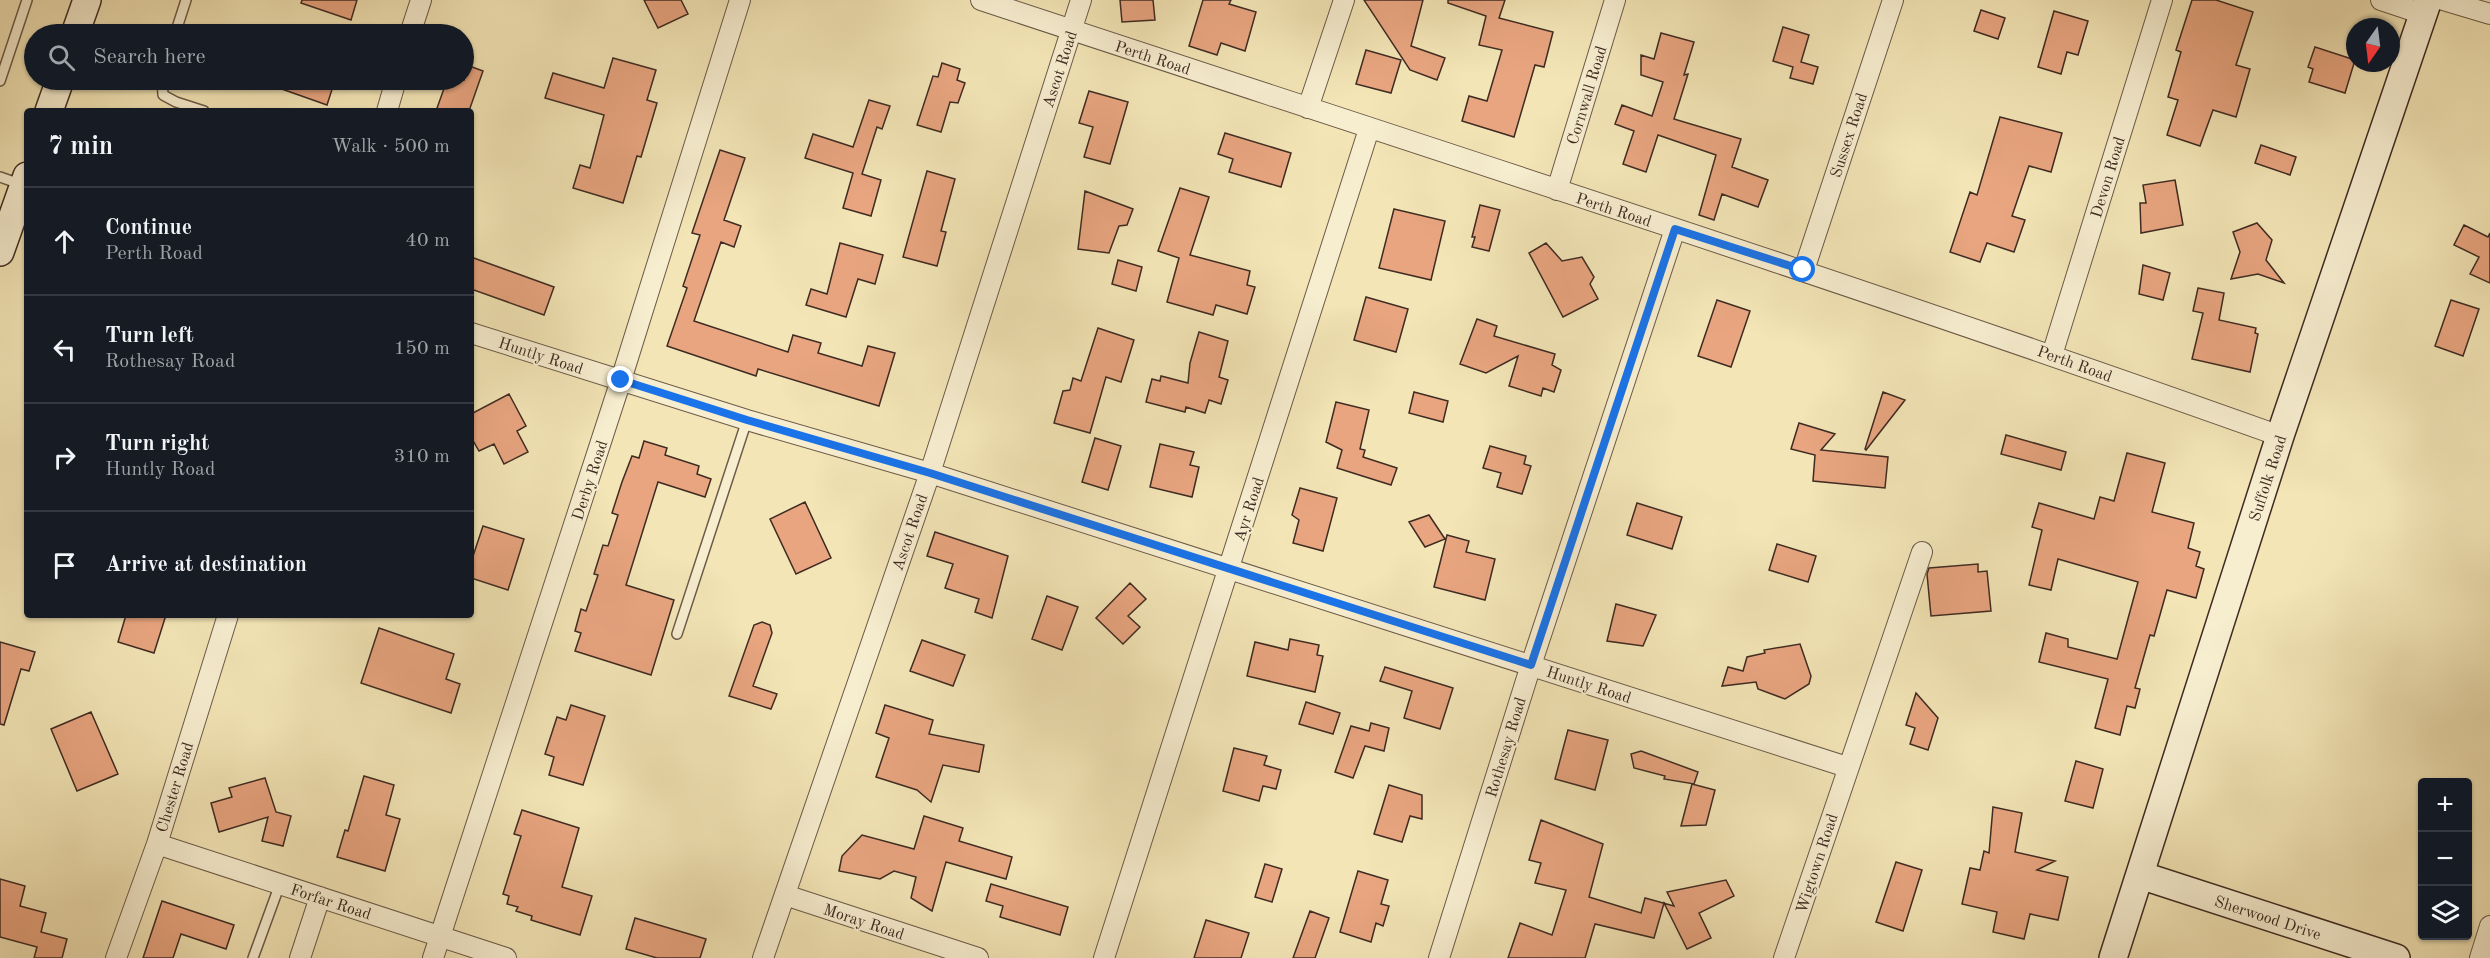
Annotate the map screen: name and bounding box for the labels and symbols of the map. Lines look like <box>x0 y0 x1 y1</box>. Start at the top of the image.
north arrow <box>2346 18 2400 72</box>
street label: Ascot Road <box>1041 29 1081 110</box>
street label: Perth Road <box>1113 39 1192 79</box>
street label: Cornwall Road <box>1565 44 1611 147</box>
street label: Sussex Road <box>1829 91 1871 180</box>
street label: Devon Road <box>2089 135 2129 220</box>
street label: Perth Road <box>1574 191 1653 231</box>
route start <box>1789 256 1815 282</box>
street label: Huntly Road <box>496 336 585 378</box>
street label: Perth Road <box>2035 344 2114 386</box>
route end <box>607 366 633 392</box>
street label: Suffolk Road <box>2247 433 2290 524</box>
street label: Derby Road <box>570 439 611 523</box>
street label: Ayr Road <box>1232 475 1268 544</box>
street label: Ascot Road <box>890 492 931 573</box>
street label: Huntly Road <box>1544 665 1633 707</box>
street label: Rothesay Road <box>1484 695 1530 800</box>
street label: Chester Road <box>155 741 197 835</box>
street label: Wigtown Road <box>1794 812 1842 915</box>
street label: Forfar Road <box>288 882 373 923</box>
street label: Sherwood Drive <box>2212 894 2323 944</box>
street label: Moray Road <box>821 902 906 944</box>

